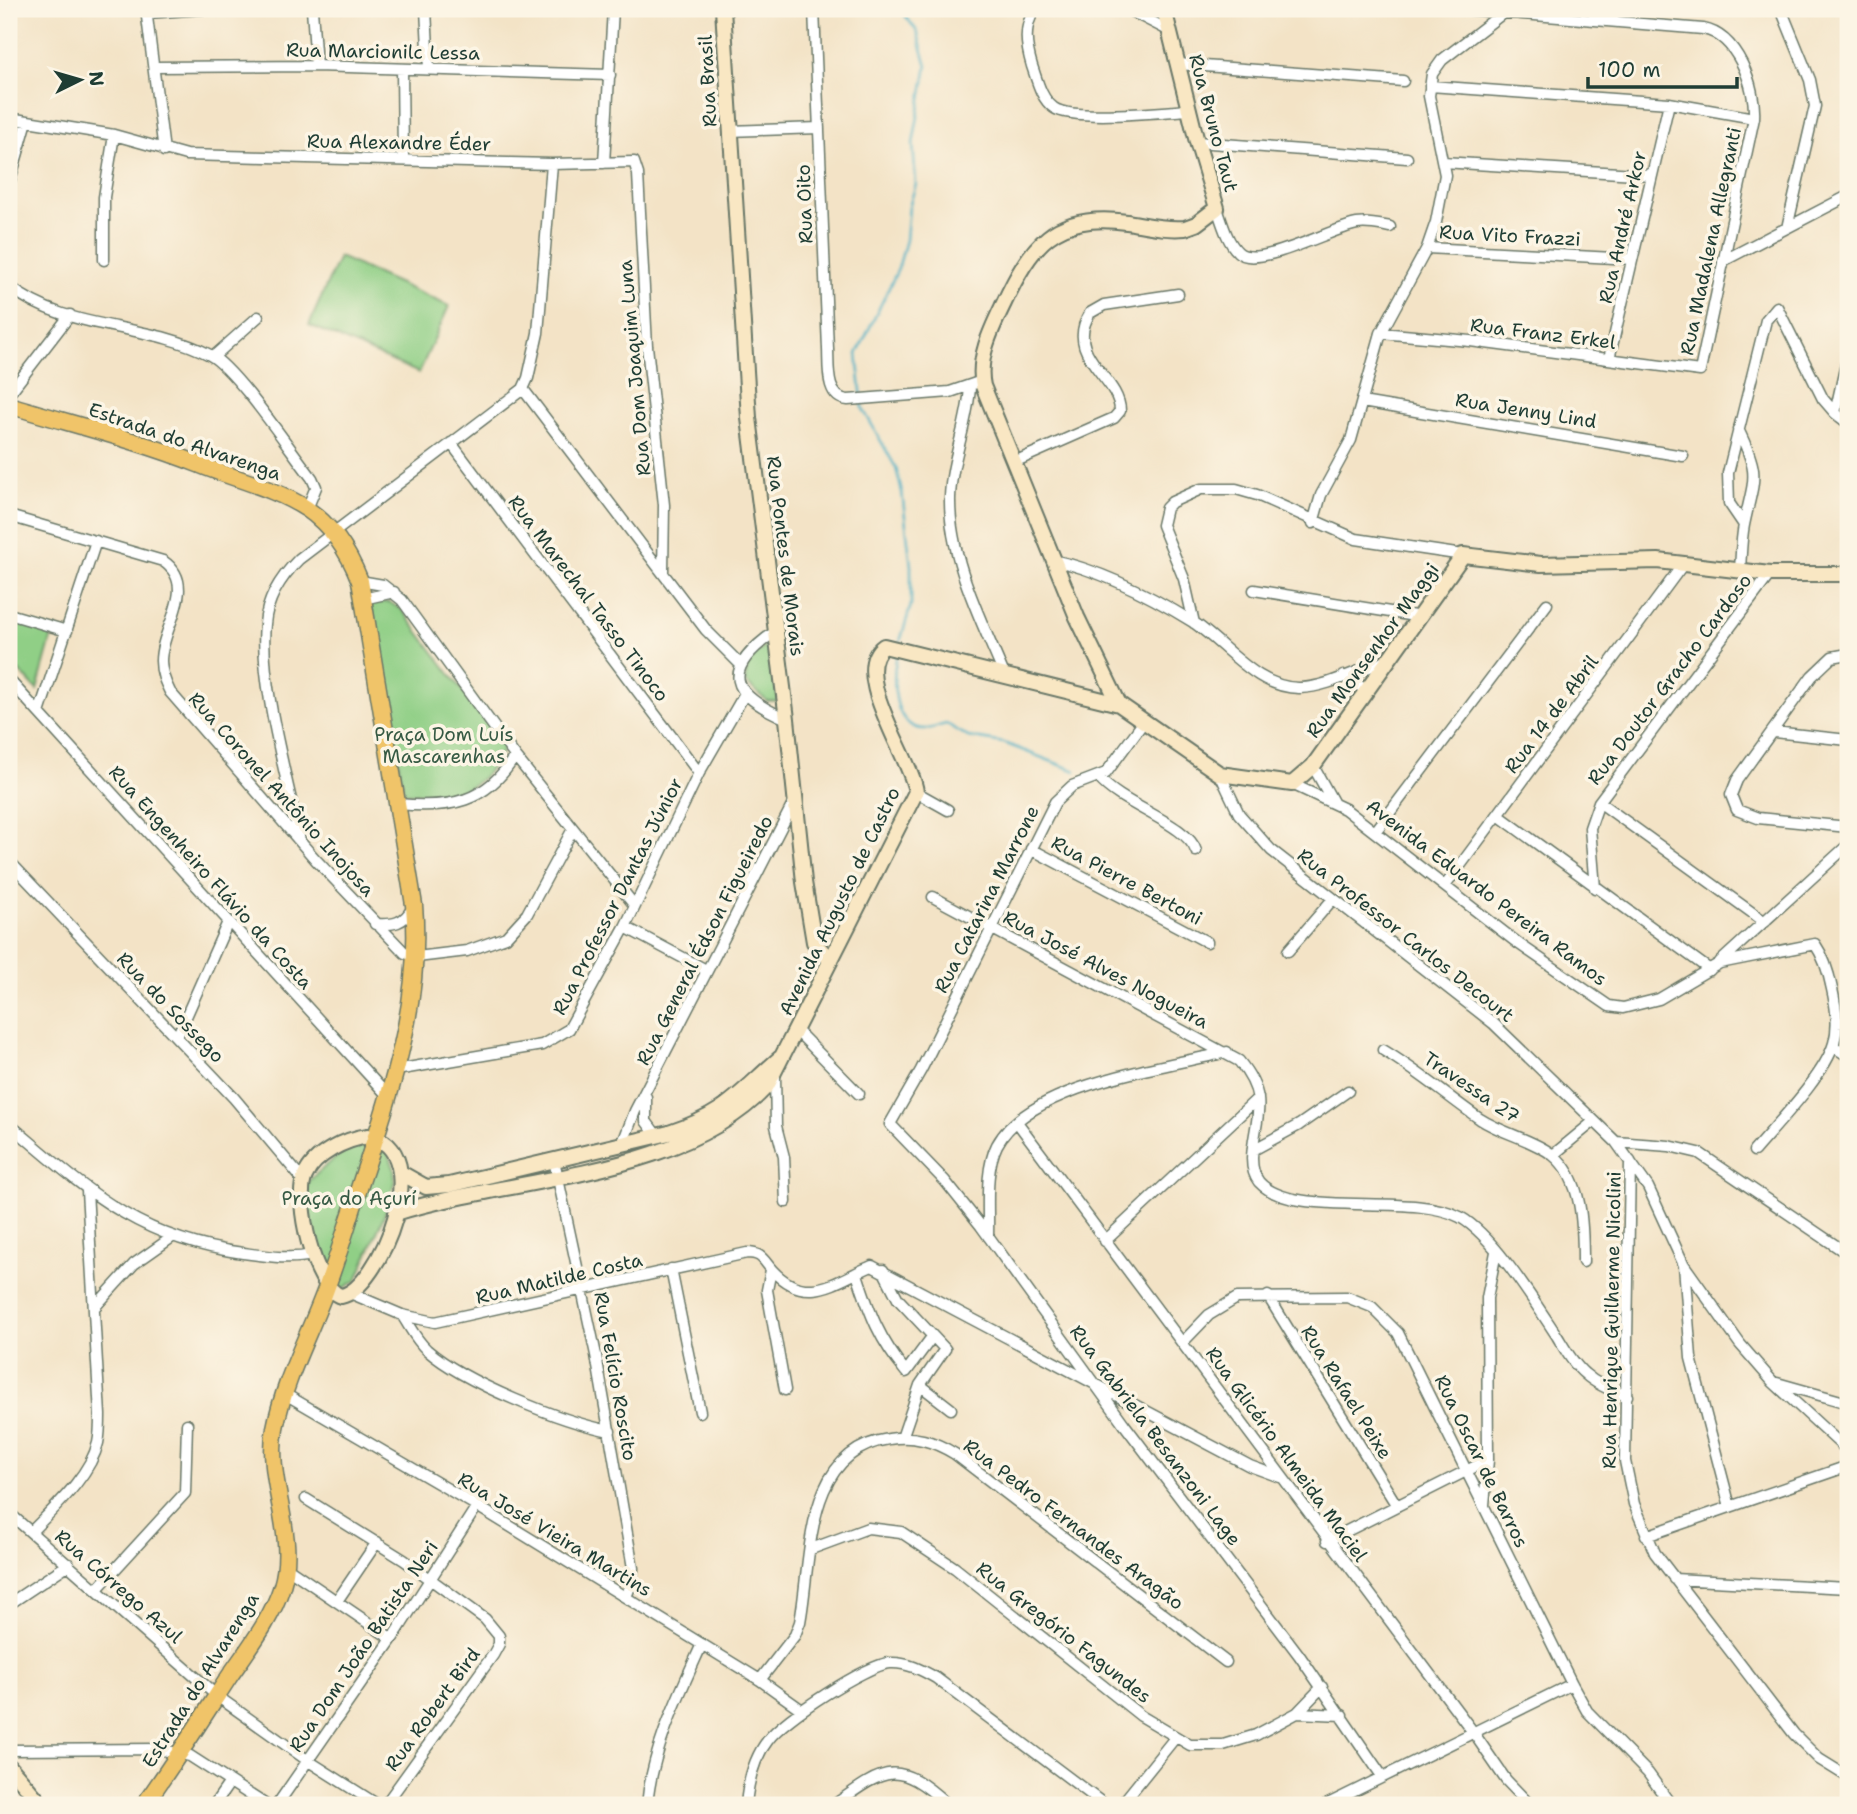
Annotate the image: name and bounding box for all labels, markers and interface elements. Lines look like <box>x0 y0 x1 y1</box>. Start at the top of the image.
street label: Rua Brasil <box>693 34 722 128</box>
street label: Rua Marcionilc Lessa <box>286 37 480 66</box>
north arrow <box>46 46 116 116</box>
scale bar <box>1588 46 1736 90</box>
street label: Rua Bruno Taut <box>1183 51 1244 195</box>
text: 100 m <box>1598 56 1661 84</box>
text: N <box>83 70 110 87</box>
street label: Rua Madalena Allegranti <box>1674 125 1747 357</box>
street label: Rua Alexandre Éder <box>307 127 491 157</box>
street label: Rua André Arkor <box>1593 148 1652 306</box>
street label: Rua Oito <box>791 164 818 244</box>
street label: Rua Vito Frazzi <box>1439 219 1581 252</box>
street label: Rua Dom Joaquim Luna <box>613 259 656 477</box>
street label: Rua Franz Erkel <box>1469 312 1617 355</box>
street label: Rua Jenny Lind <box>1453 387 1598 434</box>
street label: Estrada do Alvarenga <box>85 397 285 486</box>
street label: Rua Pontes de Morais <box>761 454 810 658</box>
street label: Rua Marechal Tasso Tinoco <box>503 490 675 707</box>
street label: Rua Monsenhor Maggi <box>1300 558 1444 743</box>
street label: Rua Doutor Gracho Cardoso <box>1582 569 1757 790</box>
street label: Rua 14 de Abril <box>1499 650 1604 778</box>
street label: Rua Coronel Antônio Inojosa <box>183 687 380 902</box>
park label: Praça Dom Luís Mascarenhas <box>374 722 514 769</box>
street label: Rua Engenheiro Flávio da Costa <box>103 760 318 995</box>
street label: Rua Professor Dantas Júnior <box>547 773 688 1019</box>
street label: Avenida Augusto de Castro <box>773 783 906 1020</box>
street label: Avenida Eduardo Pereira Ramos <box>1361 793 1612 991</box>
street label: Rua Catarina Marrone <box>928 801 1045 997</box>
street label: Rua General Édson Figueiredo <box>629 811 779 1069</box>
street label: Rua Pierre Bertoni <box>1047 830 1207 931</box>
street label: Rua Professor Carlos Decourt <box>1292 843 1519 1028</box>
street label: Rua José Alves Nogueira <box>999 905 1213 1034</box>
street label: Rua do Sossego <box>111 947 230 1068</box>
street label: Travessa 27 <box>1419 1046 1525 1129</box>
street label: Rua Henrique Guilherme Nicolini <box>1596 1171 1627 1469</box>
park label: Praça do Açurí <box>282 1186 417 1211</box>
street label: Rua Matilde Costa <box>473 1247 645 1310</box>
street label: Rua Felício Roscito <box>588 1290 643 1463</box>
street label: Rua Gabriela Besanzoni Lage <box>1064 1320 1247 1551</box>
street label: Rua Rafael Peixe <box>1295 1321 1398 1464</box>
street label: Rua Glicério Almeida Maciel <box>1200 1342 1373 1567</box>
street label: Rua Oscar de Barros <box>1429 1371 1534 1552</box>
street label: Rua Pedro Fernandes Aragão <box>958 1433 1189 1616</box>
street label: Rua José Vieira Martins <box>453 1467 656 1602</box>
street label: Rua Córrego Azul <box>49 1524 188 1649</box>
street label: Rua Dom João Batista Neri <box>283 1536 444 1757</box>
street label: Rua Gregório Fagundes <box>971 1556 1156 1709</box>
street label: Estrada do Alvarenga <box>136 1588 265 1773</box>
street label: Rua Robert Bird <box>379 1642 486 1776</box>

